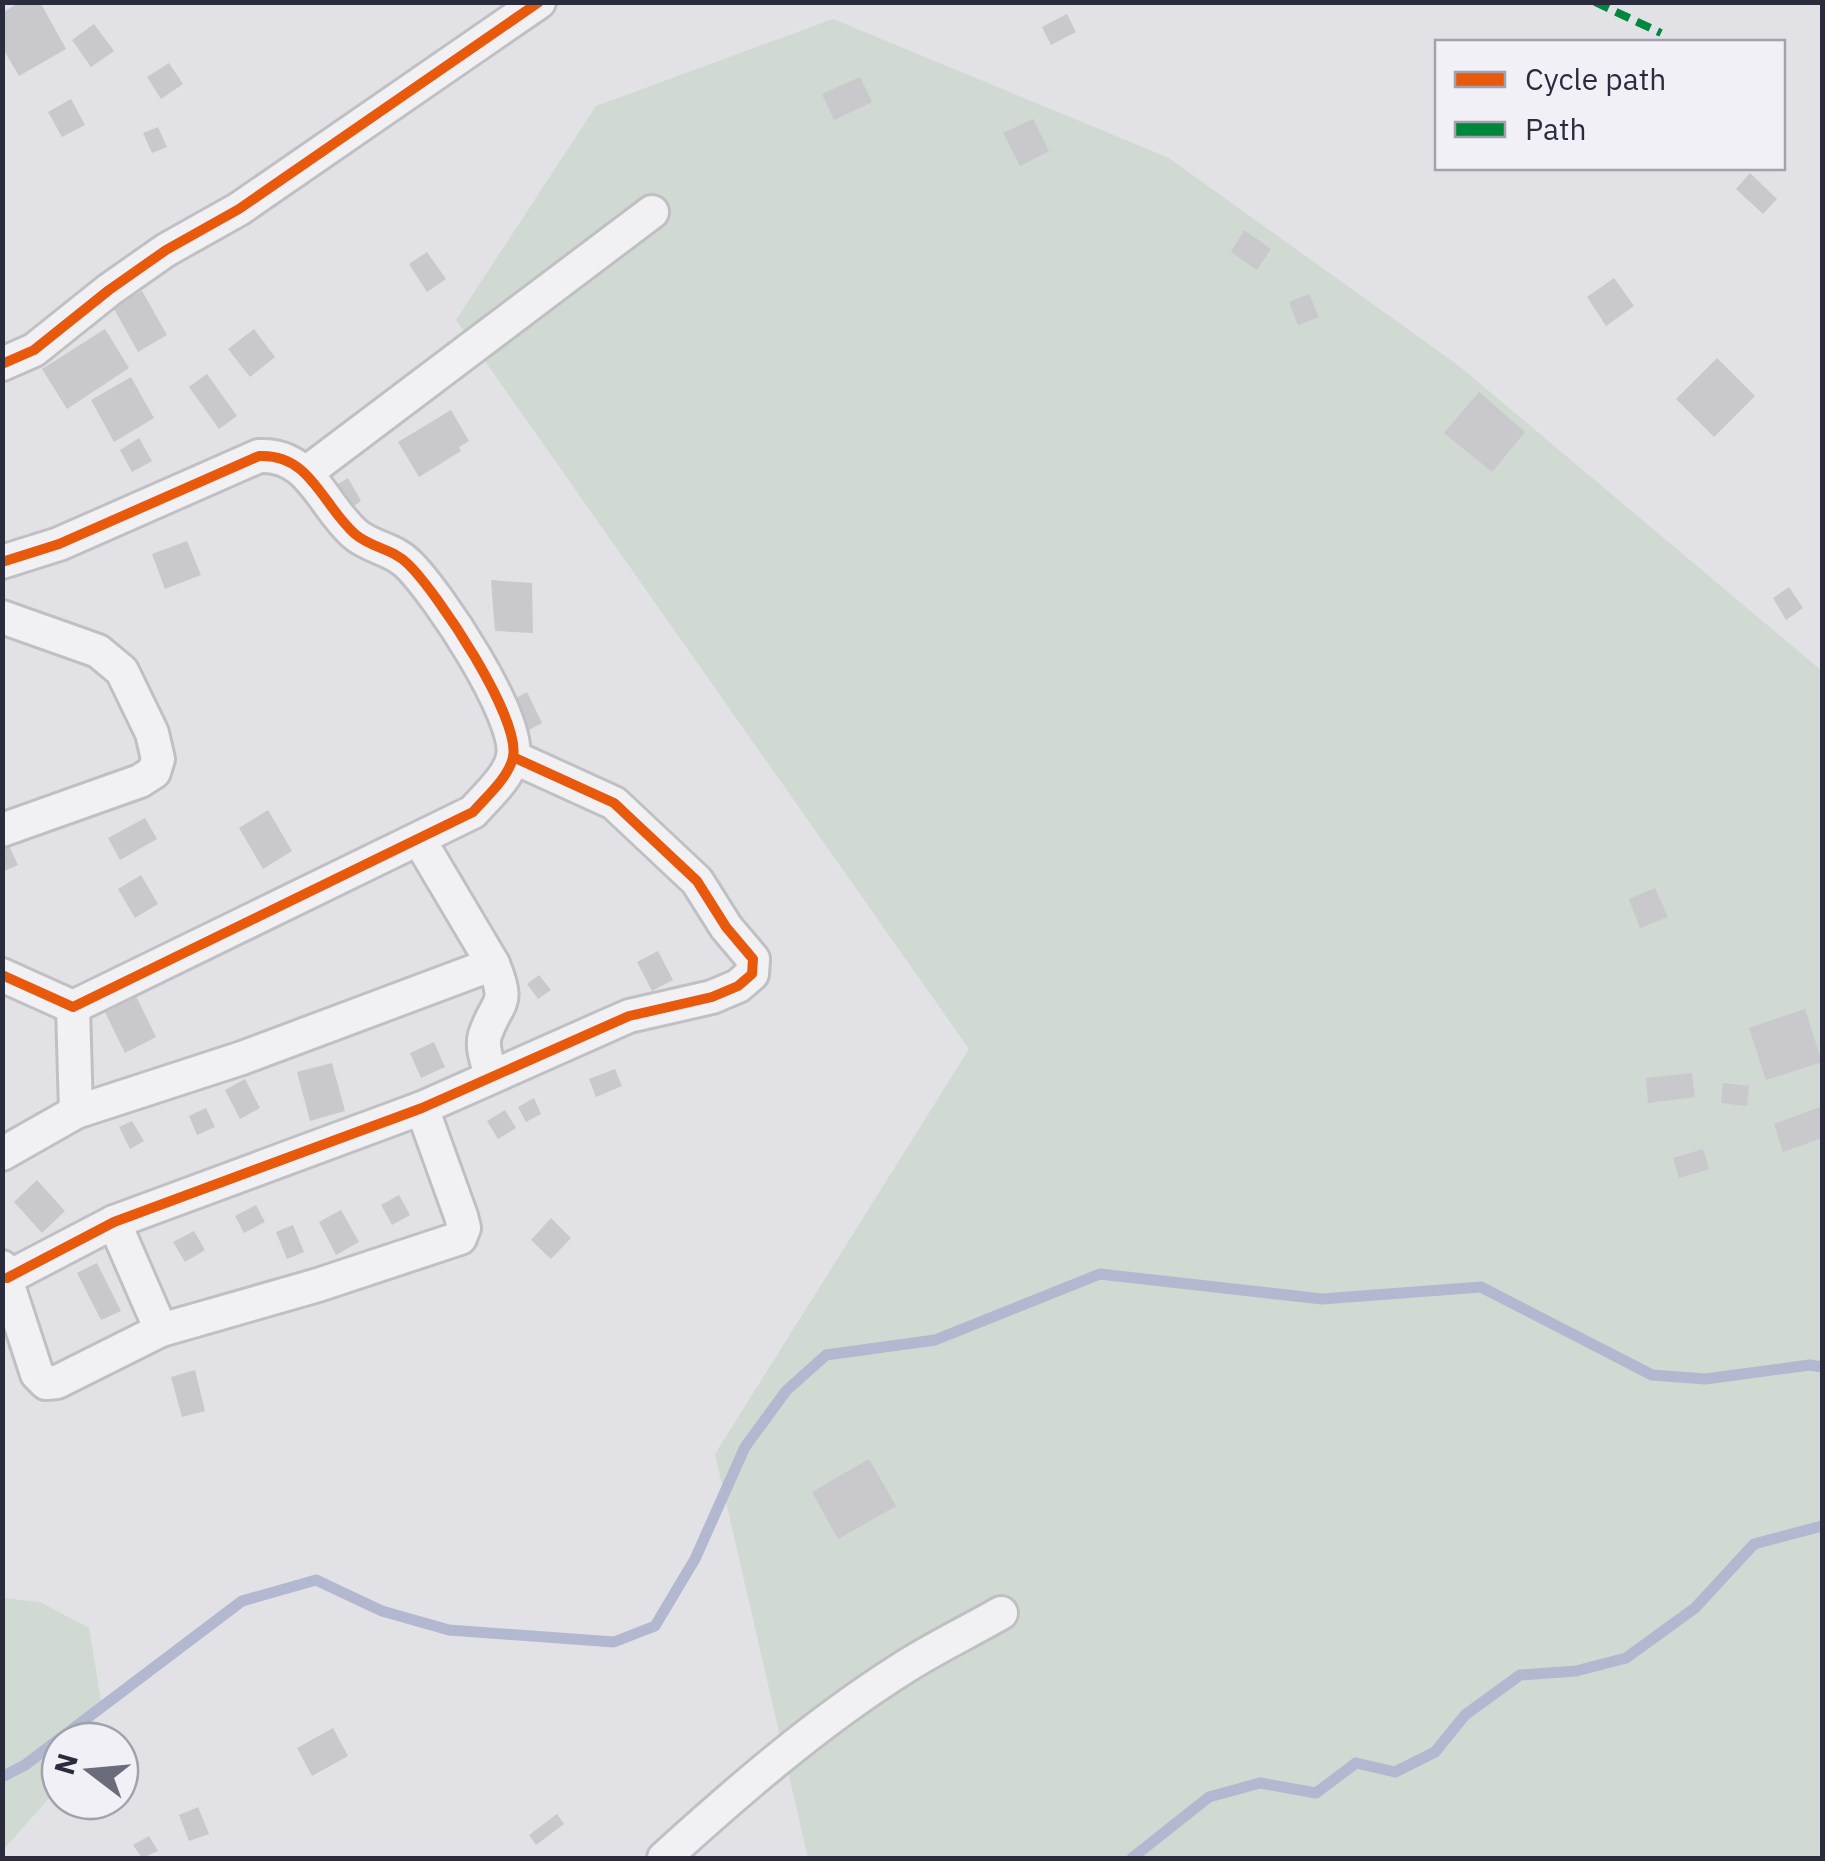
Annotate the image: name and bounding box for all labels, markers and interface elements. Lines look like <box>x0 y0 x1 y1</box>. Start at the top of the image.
legend <box>1435 40 1785 170</box>
text: Cycle path <box>1525 59 1666 98</box>
text: Path <box>1525 109 1586 148</box>
north arrow <box>40 1721 140 1821</box>
text: N <box>45 1749 86 1779</box>

